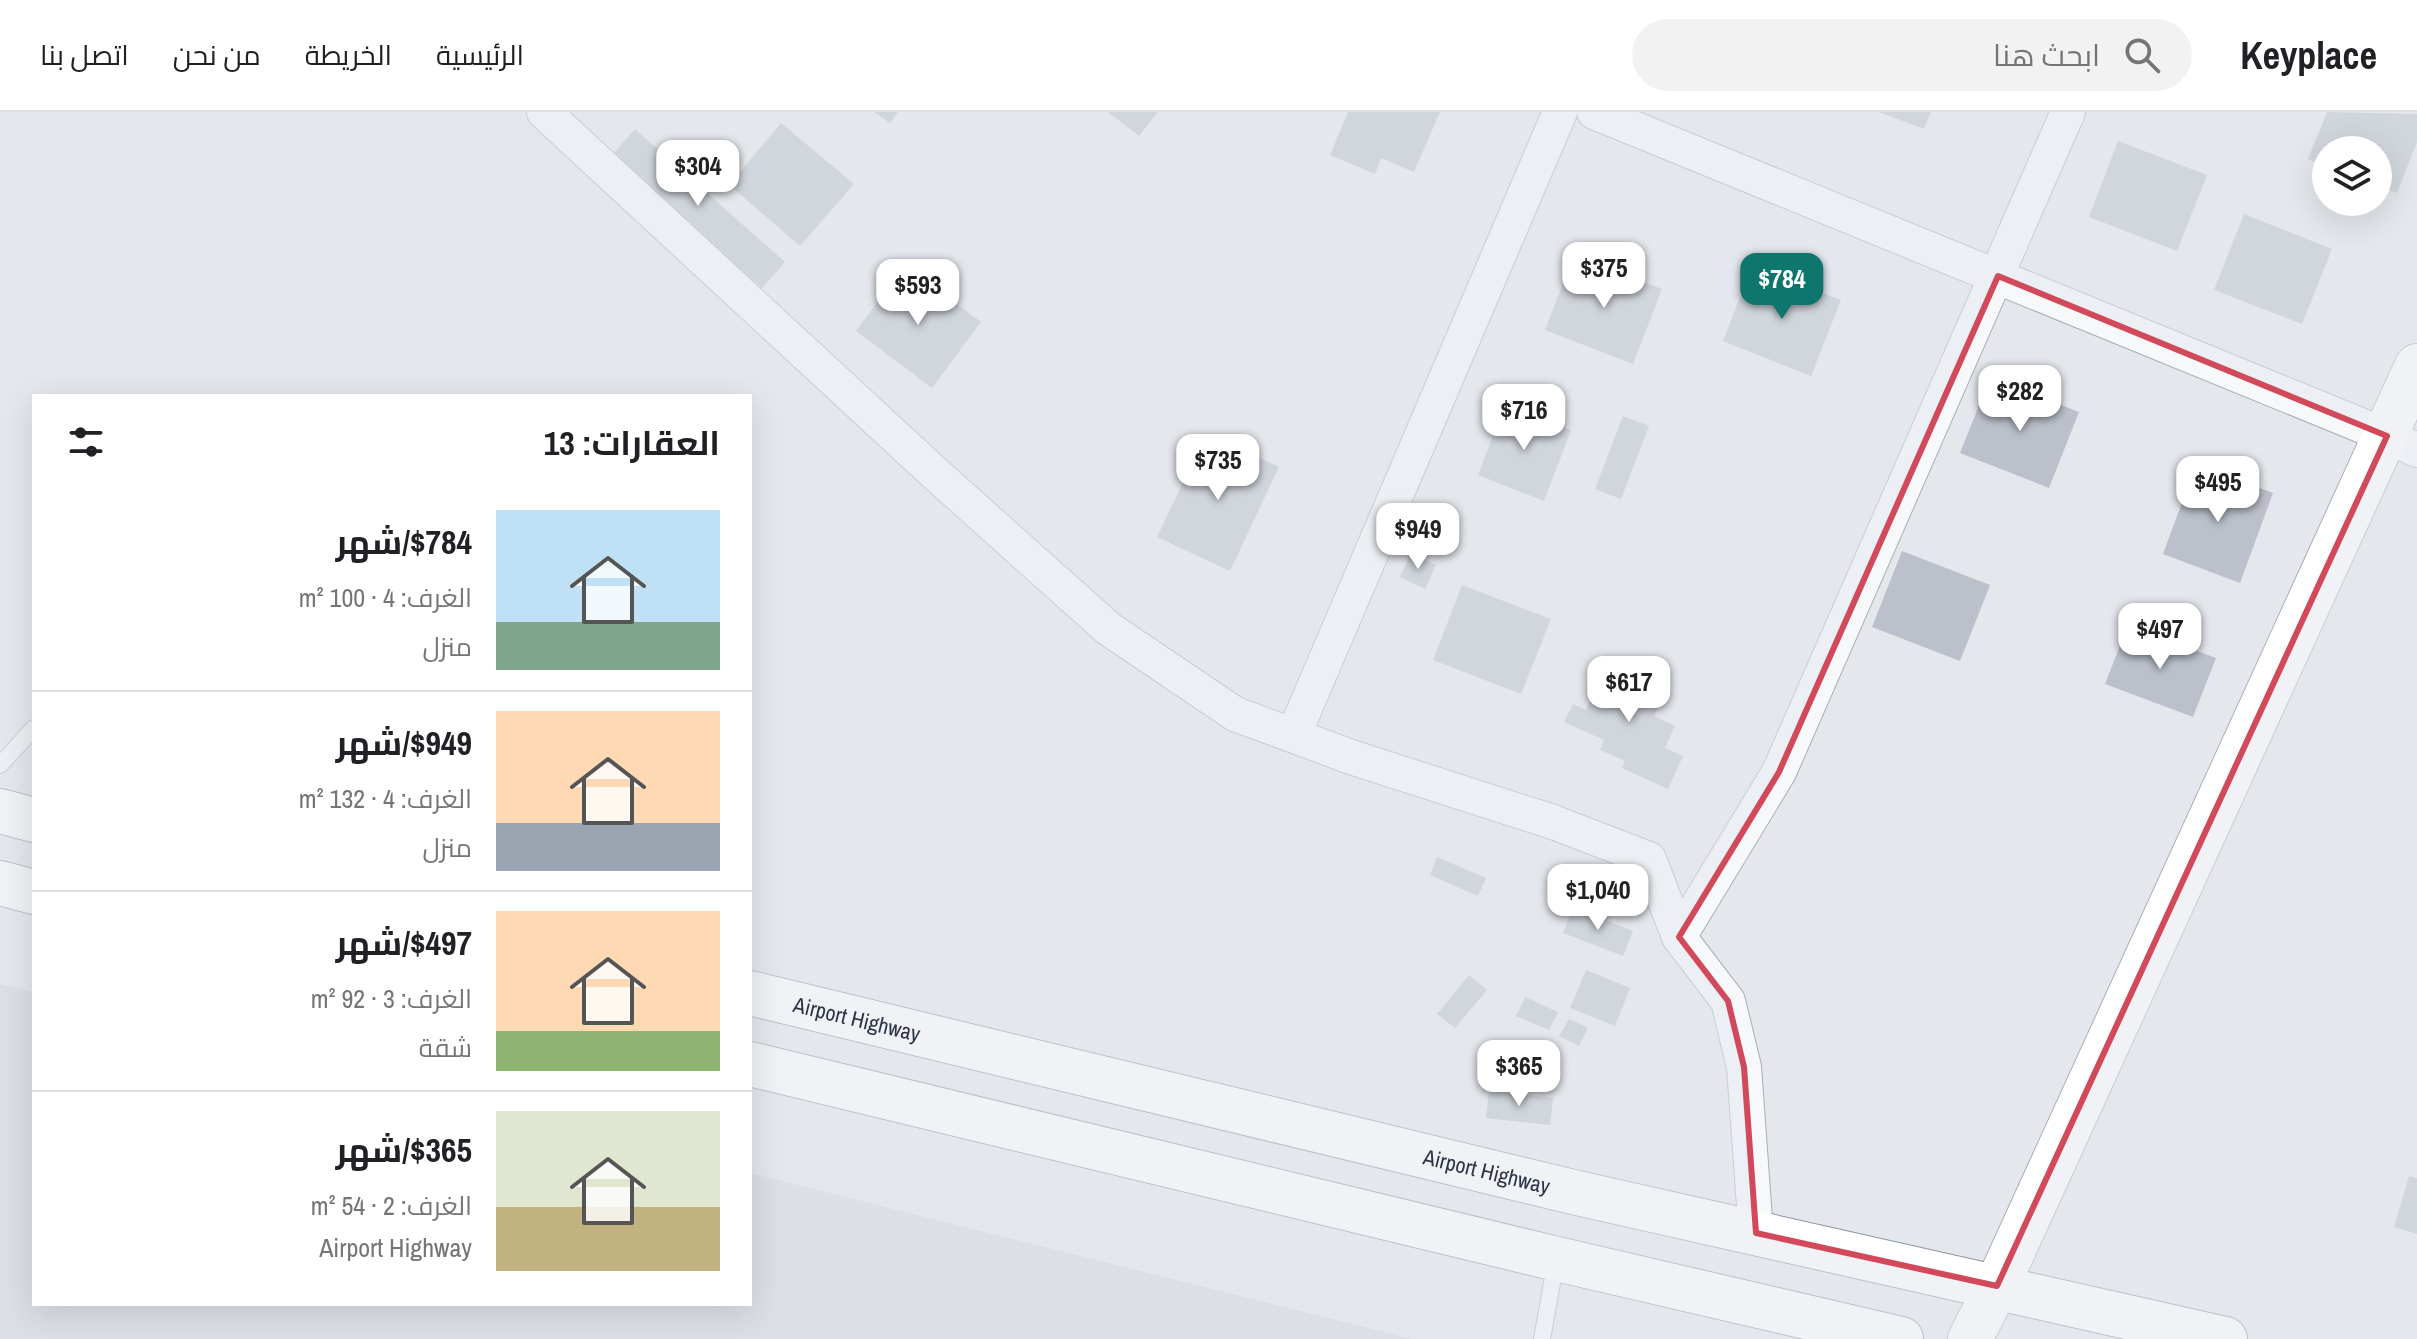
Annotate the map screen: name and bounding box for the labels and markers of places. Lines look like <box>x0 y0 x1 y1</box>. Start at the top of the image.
pin: $304 <box>651 140 745 208</box>
pin: $375 <box>1557 242 1651 310</box>
pin: $784 <box>1735 253 1829 321</box>
pin: $593 <box>871 259 965 327</box>
pin: $282 <box>1973 365 2067 433</box>
pin: $716 <box>1477 384 1571 452</box>
pin: $735 <box>1171 434 1265 502</box>
pin: $495 <box>2171 456 2265 524</box>
pin: $949 <box>1371 503 1465 571</box>
pin: $497 <box>2113 603 2207 671</box>
pin: $617 <box>1582 656 1676 724</box>
pin: $1,040 <box>1533 864 1663 932</box>
pin: $365 <box>1472 1040 1566 1108</box>

